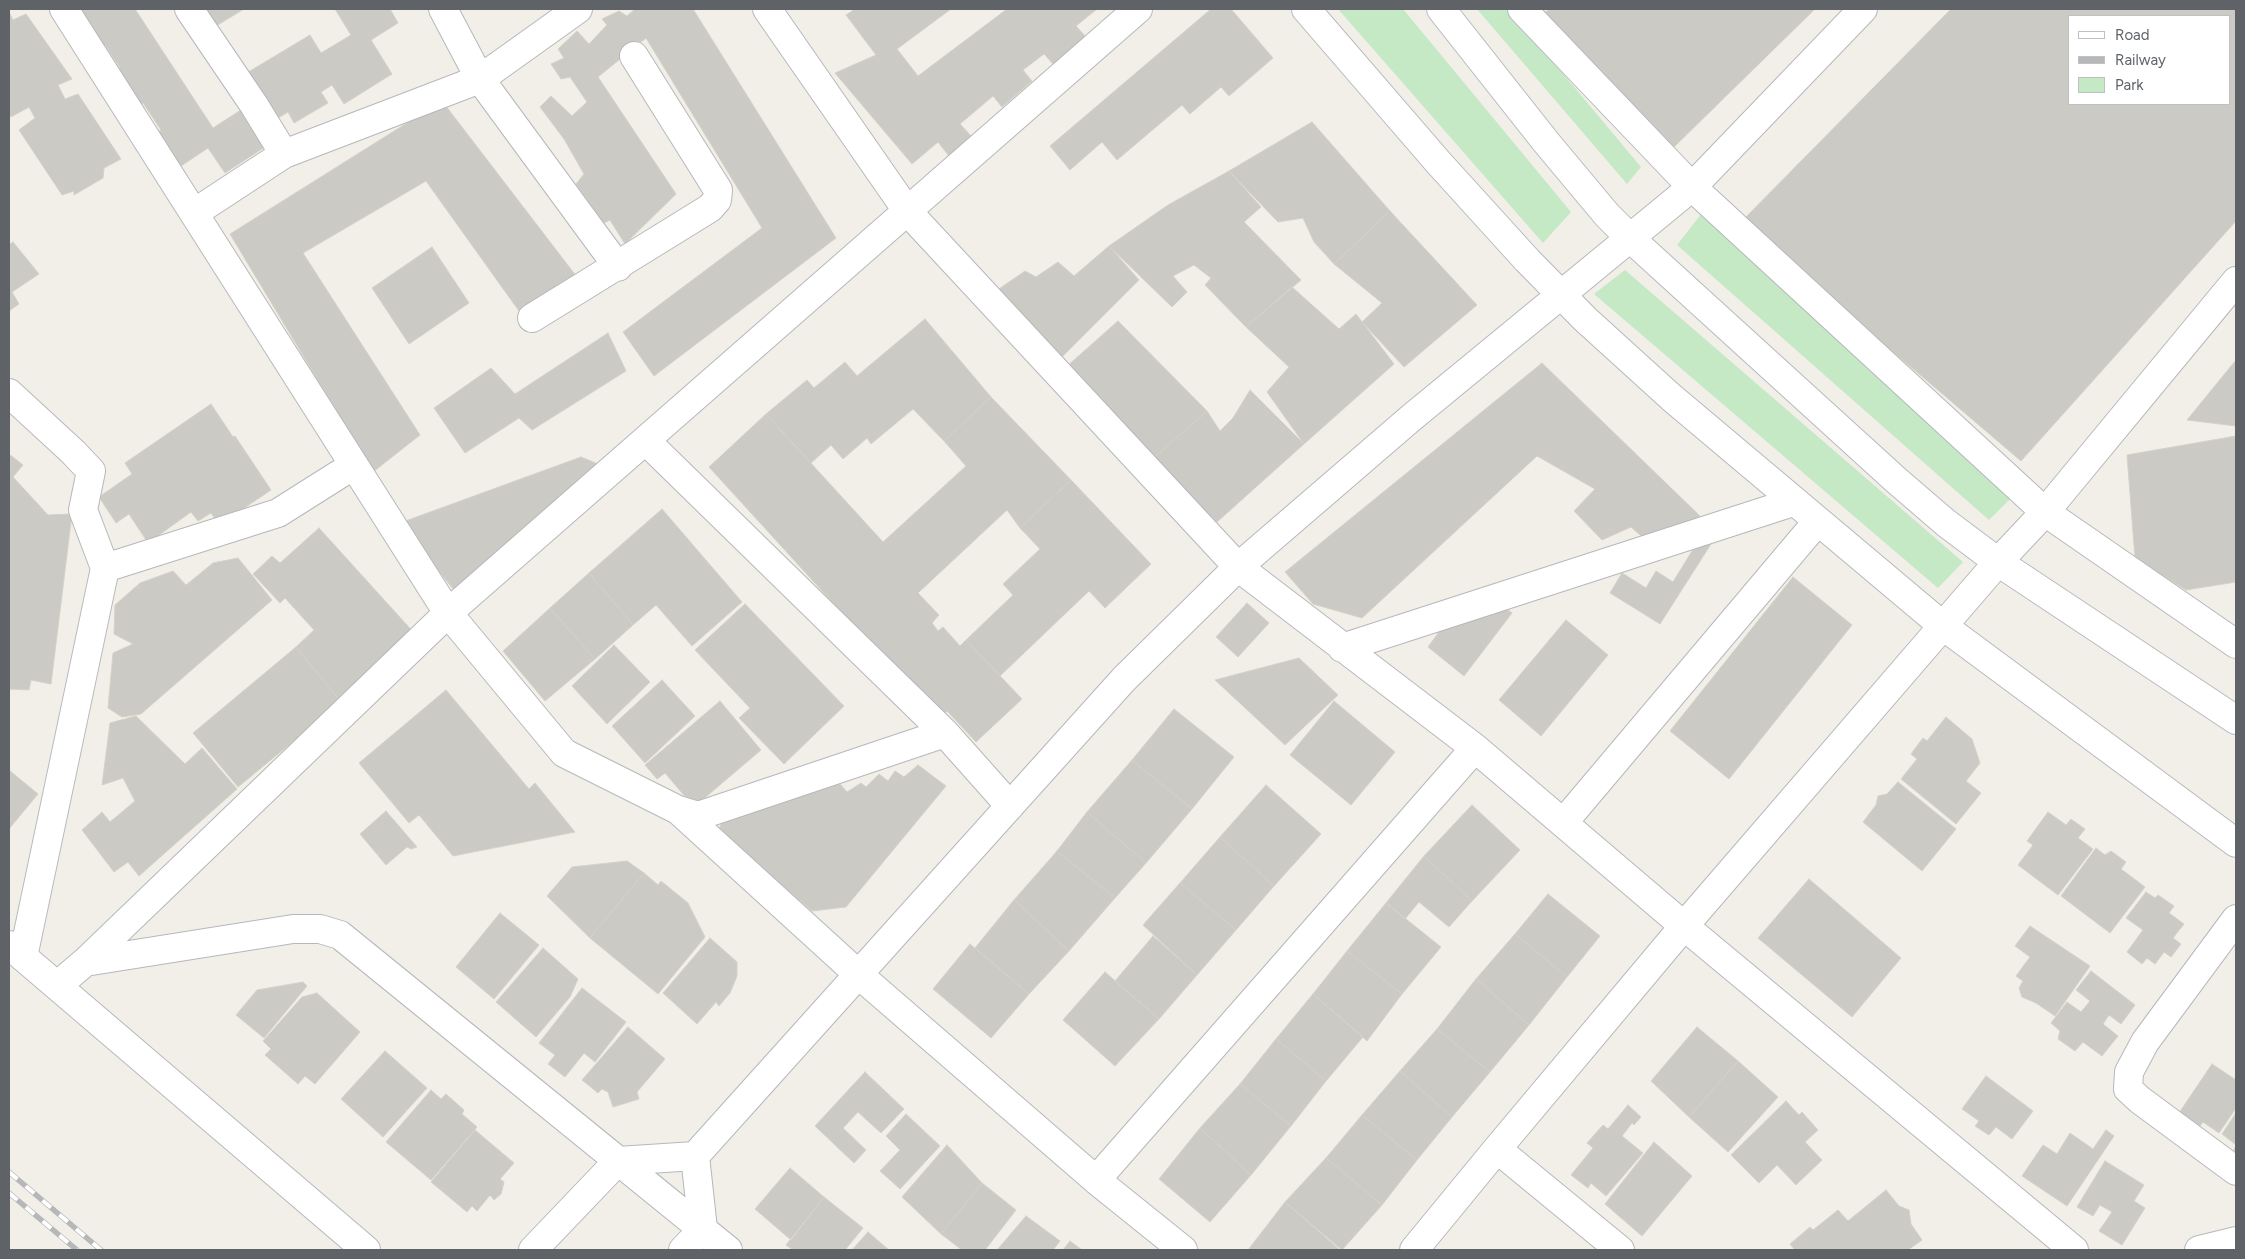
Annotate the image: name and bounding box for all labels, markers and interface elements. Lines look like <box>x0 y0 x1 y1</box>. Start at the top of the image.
legend <box>2068 15 2230 105</box>
text: Road <box>2115 26 2150 44</box>
text: Railway <box>2115 51 2166 69</box>
text: Park <box>2115 76 2144 94</box>

